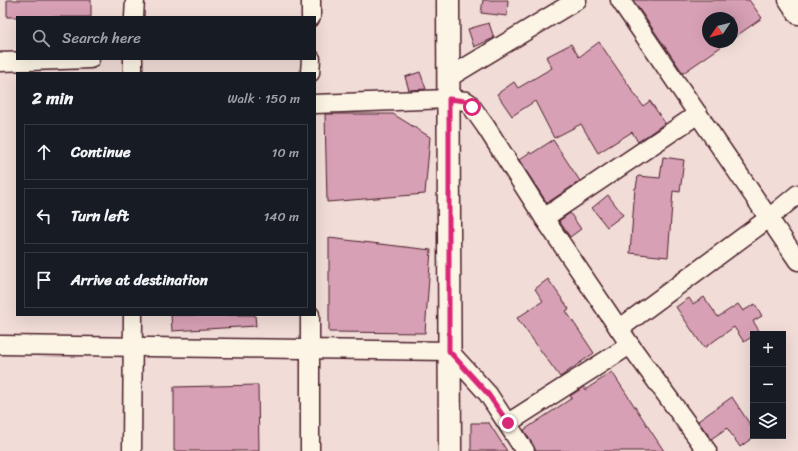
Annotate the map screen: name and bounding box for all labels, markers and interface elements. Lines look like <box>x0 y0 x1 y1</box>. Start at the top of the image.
north arrow <box>702 12 738 48</box>
search box <box>16 16 316 60</box>
text: Search here <box>62 25 141 51</box>
icon: search <box>30 27 52 49</box>
text: 2 min <box>32 83 73 113</box>
text: Walk · 150 m <box>227 87 300 110</box>
route start <box>463 98 481 116</box>
text: Continue <box>71 139 131 165</box>
icon: ahead <box>33 141 55 163</box>
text: 10 m <box>272 141 299 164</box>
text: Turn left <box>71 203 129 229</box>
icon: left <box>33 205 55 227</box>
text: 140 m <box>264 205 299 228</box>
text: Arrive at destination <box>71 267 208 293</box>
icon: arrive <box>33 269 55 291</box>
map controls <box>750 331 786 439</box>
button: + <box>750 331 786 367</box>
button: − <box>750 367 786 403</box>
button: layers <box>750 403 786 439</box>
route end <box>499 414 517 432</box>

